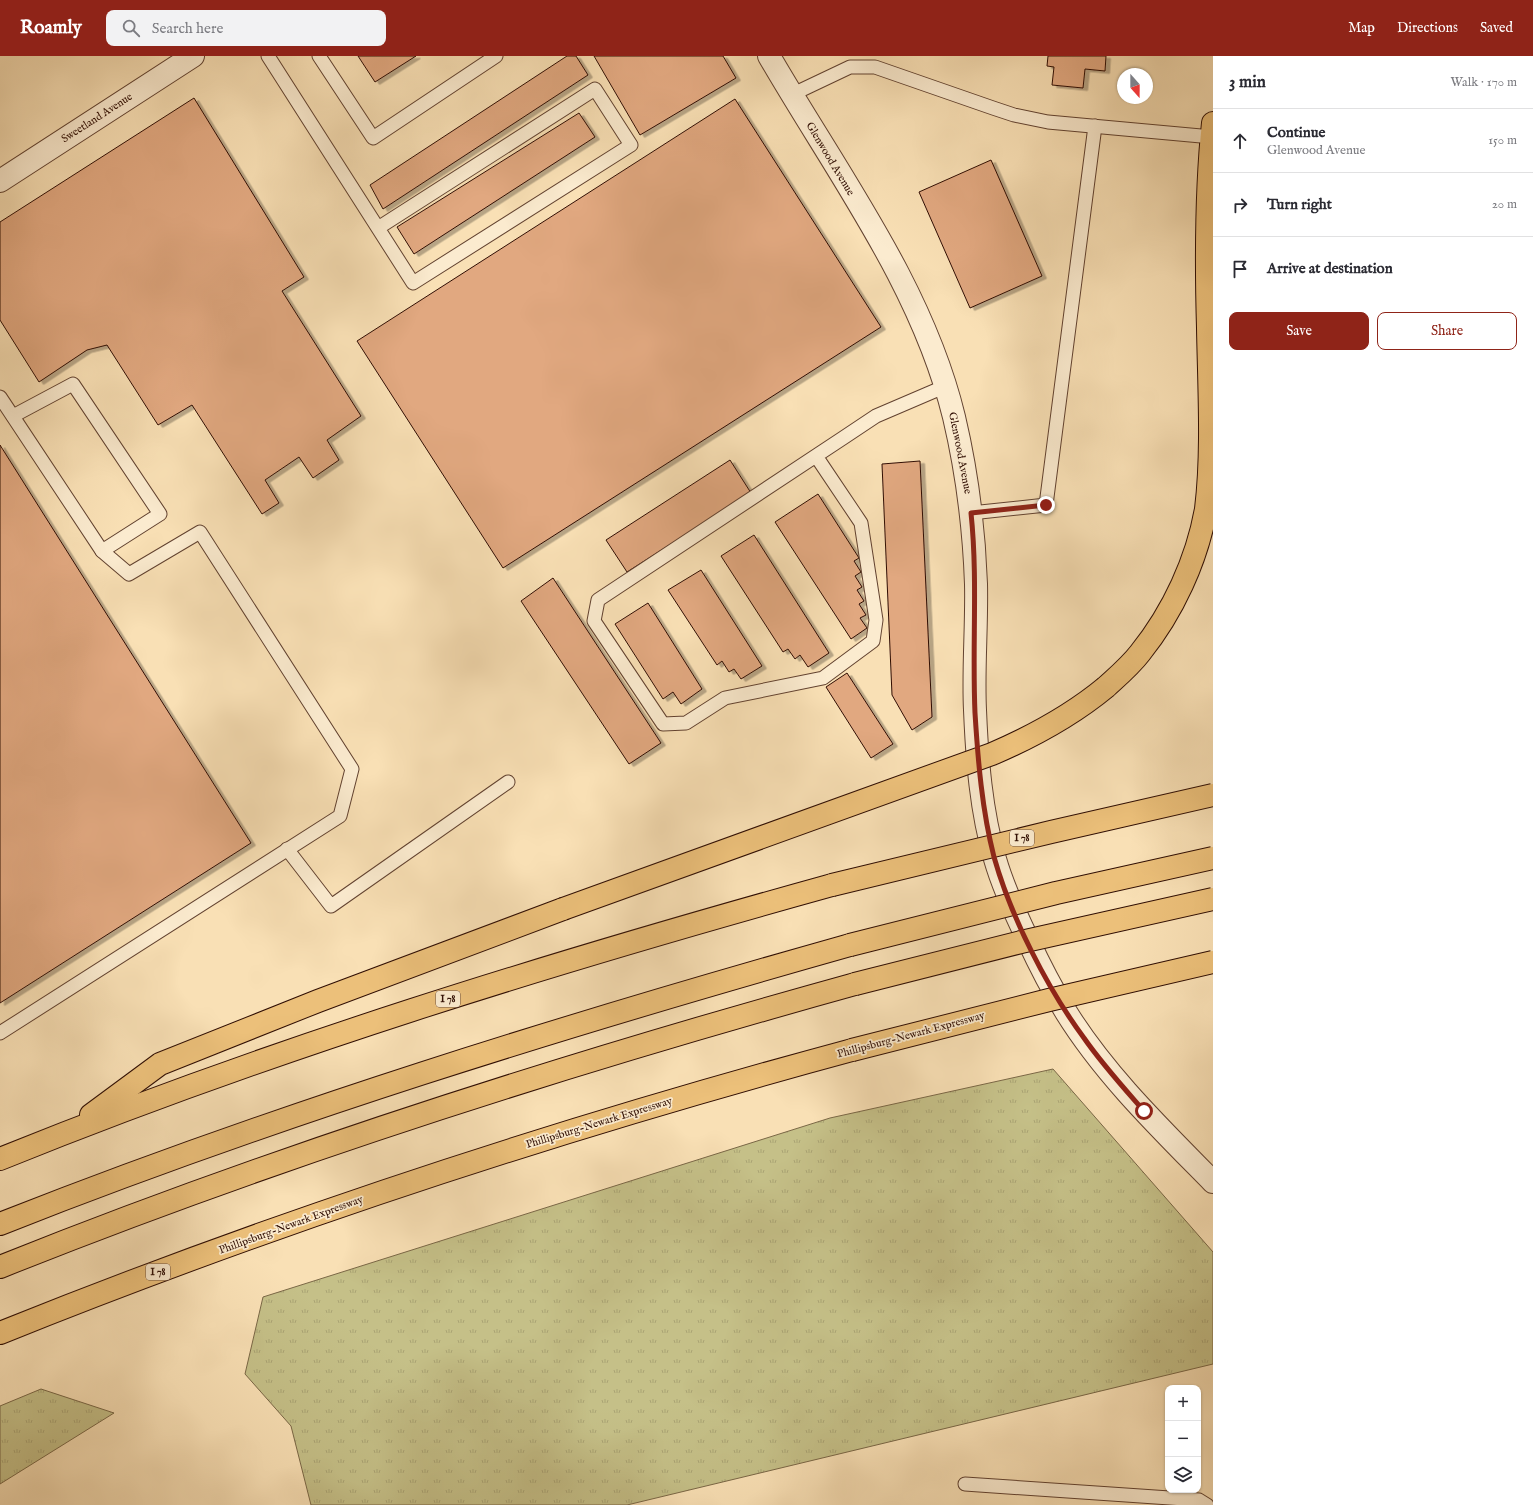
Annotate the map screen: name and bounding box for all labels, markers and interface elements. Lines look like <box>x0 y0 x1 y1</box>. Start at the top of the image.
search box <box>106 10 386 46</box>
text: Roamly <box>20 16 82 40</box>
icon: search <box>120 17 142 39</box>
text: Search here <box>152 19 223 38</box>
text: Map <box>1348 19 1375 37</box>
text: Directions <box>1397 19 1458 37</box>
text: Saved <box>1480 19 1513 37</box>
north arrow <box>1117 68 1153 104</box>
text: 3 min <box>1229 72 1266 93</box>
text: Walk · 170 m <box>1451 74 1517 91</box>
street label: Sweetland Avenue <box>59 90 135 146</box>
street label: Glenwood Avenue <box>803 120 857 198</box>
text: Continue <box>1267 123 1325 142</box>
icon: ahead <box>1229 130 1251 152</box>
text: 150 m <box>1488 132 1517 149</box>
text: Glenwood Avenue <box>1267 142 1366 159</box>
icon: right <box>1229 194 1251 216</box>
text: Turn right <box>1267 195 1332 214</box>
text: 20 m <box>1492 196 1517 213</box>
icon: arrive <box>1229 258 1251 280</box>
text: Arrive at destination <box>1267 259 1393 278</box>
button: Save <box>1229 312 1369 350</box>
button: Share <box>1377 312 1517 350</box>
street label: Glenwood Avenue <box>945 411 975 495</box>
route end <box>1037 496 1055 514</box>
road number: I 78 <box>1010 830 1034 846</box>
road number: I 78 <box>436 991 460 1007</box>
street label: Phillipsburg-Newark Expressway <box>836 1008 987 1061</box>
street label: Phillipsburg-Newark Expressway <box>524 1094 674 1152</box>
route start <box>1135 1102 1153 1120</box>
street label: Phillipsburg-Newark Expressway <box>217 1192 365 1258</box>
road number: I 78 <box>146 1264 170 1280</box>
map controls <box>1165 1385 1201 1493</box>
button: + <box>1165 1385 1201 1421</box>
button: − <box>1165 1421 1201 1457</box>
button: layers <box>1165 1457 1201 1493</box>

